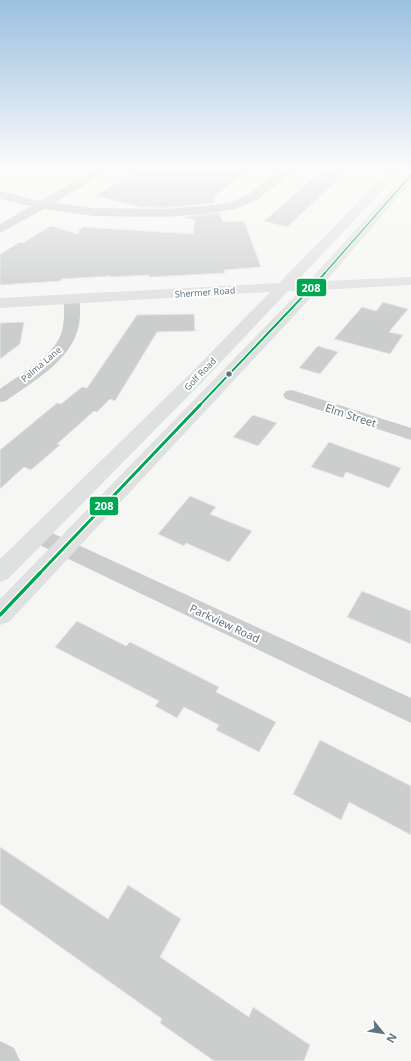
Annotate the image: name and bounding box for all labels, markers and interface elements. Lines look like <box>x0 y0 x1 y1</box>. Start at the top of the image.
line badge: 208 <box>296 278 327 297</box>
text: 208 <box>302 280 320 295</box>
street label: Shermer Road <box>174 283 236 301</box>
street label: Palma Lane <box>18 343 64 385</box>
street label: Golf Road <box>181 355 219 393</box>
unlabelled marker <box>224 369 234 379</box>
street label: Elm Street <box>324 400 378 430</box>
line badge: 208 <box>89 496 119 516</box>
text: 208 <box>95 498 113 513</box>
street label: Parkview Road <box>188 600 262 646</box>
north arrow <box>363 1013 403 1053</box>
text: N <box>383 1031 401 1046</box>

